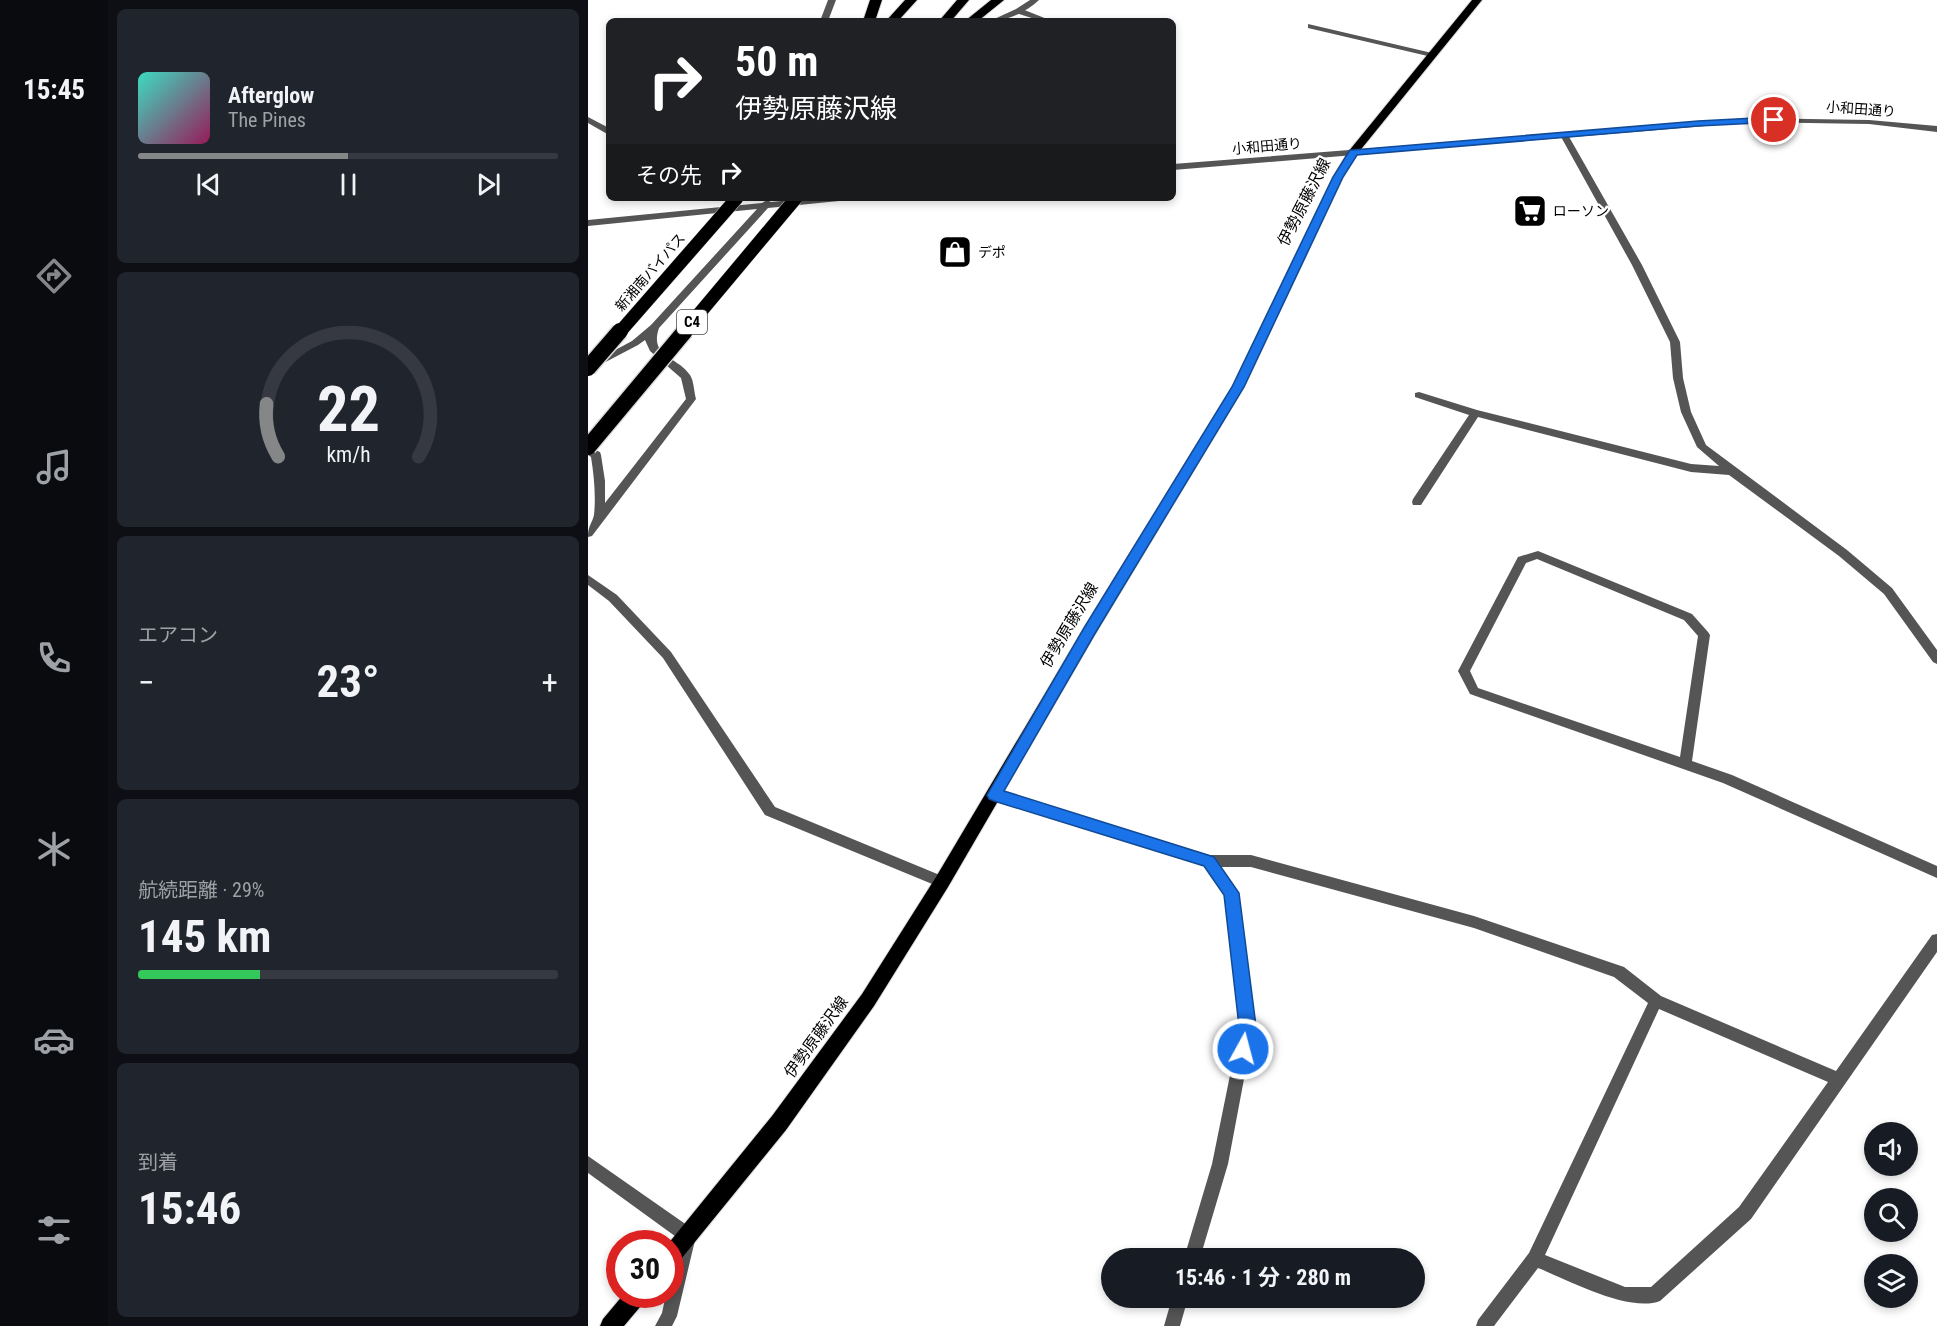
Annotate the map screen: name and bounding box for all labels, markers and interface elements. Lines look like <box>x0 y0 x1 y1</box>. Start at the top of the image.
text: 50 m <box>735 37 818 86</box>
icon: right <box>636 42 714 120</box>
text: 15:45 <box>23 74 85 106</box>
text: Afterglow <box>228 83 314 108</box>
text: 伊勢原藤沢線 <box>735 93 897 125</box>
pin <box>1748 94 1799 145</box>
street label: 小和田通り <box>1826 99 1896 119</box>
icon: arrive <box>1757 103 1790 136</box>
text: The Pines <box>228 108 306 132</box>
street label: 小和田通り <box>1231 135 1303 157</box>
street label: 伊勢原藤沢線 <box>1274 155 1334 249</box>
icon: right <box>714 156 747 189</box>
text: その先 <box>636 163 702 188</box>
icon: previous <box>192 168 225 201</box>
icon: pause <box>332 168 365 201</box>
icon: next <box>472 168 505 201</box>
supermarket icon: ローソン <box>1512 193 1548 229</box>
place label: ローソン <box>1553 203 1609 219</box>
street label: 新湘南バイパス <box>612 230 688 314</box>
shop icon: デポ <box>937 234 973 270</box>
place label: デポ <box>978 244 1006 260</box>
icon: directions <box>33 255 75 297</box>
road number: C4 <box>677 310 707 334</box>
text: 22 <box>316 373 380 446</box>
text: km/h <box>326 442 370 467</box>
icon: music <box>33 446 75 488</box>
street label: 伊勢原藤沢線 <box>1036 579 1102 671</box>
text: エアコン <box>138 623 218 647</box>
icon: phone <box>33 637 75 679</box>
text: 23° <box>317 655 380 708</box>
text: − <box>138 663 155 702</box>
text: + <box>542 663 558 702</box>
icon: climate <box>33 828 75 870</box>
text: 航続距離 · 29% <box>138 878 264 902</box>
text: 145 km <box>138 910 271 963</box>
street label: 伊勢原藤沢線 <box>780 993 852 1081</box>
position arrow <box>1211 1017 1275 1081</box>
icon: car <box>33 1019 75 1061</box>
map controls <box>1864 1122 1918 1308</box>
button: sound <box>1864 1122 1918 1176</box>
text: 到着 <box>138 1150 178 1174</box>
text: 15:46 <box>138 1182 241 1235</box>
button: search <box>1864 1188 1918 1242</box>
icon: filters <box>33 1209 75 1251</box>
speed limit sign: 30 <box>606 1230 684 1308</box>
button: layers <box>1864 1254 1918 1308</box>
text: 15:46 · 1 分 · 280 m <box>1175 1265 1351 1290</box>

